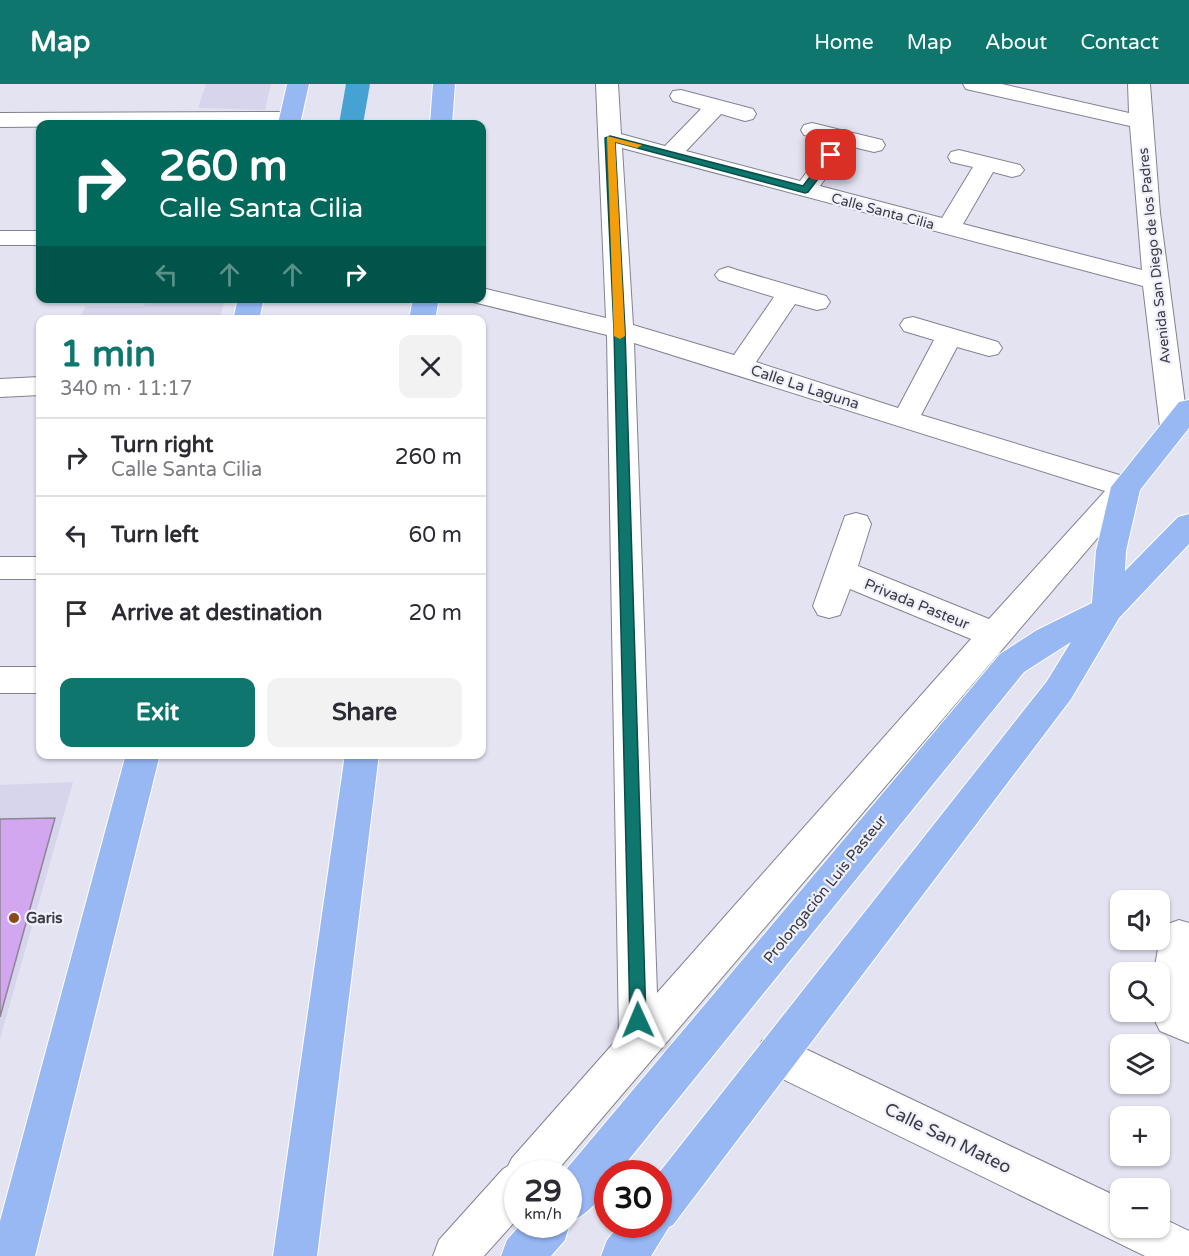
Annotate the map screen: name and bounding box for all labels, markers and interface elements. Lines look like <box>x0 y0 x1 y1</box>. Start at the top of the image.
text: Map <box>30 25 90 59</box>
text: Home <box>814 30 874 55</box>
text: Map <box>907 30 952 55</box>
text: About <box>985 30 1047 55</box>
text: Contact <box>1080 30 1159 55</box>
pin <box>805 129 856 180</box>
icon: arrive <box>814 138 847 171</box>
text: 260 m <box>159 141 288 192</box>
icon: right <box>60 144 138 222</box>
street label: Avenida San Diego de los Padres <box>1135 147 1174 365</box>
street label: Calle Santa Cilia <box>830 190 936 233</box>
text: Calle Santa Cilia <box>159 192 363 225</box>
icon: left <box>150 258 183 291</box>
icon: ahead <box>213 258 246 291</box>
icon: ahead <box>276 258 309 291</box>
icon: right <box>339 258 372 291</box>
text: 1 min <box>60 333 156 376</box>
button: close <box>399 335 462 398</box>
street label: Calle La Laguna <box>749 361 861 413</box>
text: 340 m · 11:17 <box>60 377 192 401</box>
text: Turn right <box>111 432 213 458</box>
icon: right <box>60 441 93 474</box>
text: 260 m <box>395 444 462 470</box>
text: Calle Santa Cilia <box>111 458 262 482</box>
icon: left <box>60 519 93 552</box>
text: Turn left <box>111 522 199 548</box>
text: 60 m <box>408 522 462 548</box>
street label: Privada Pasteur <box>862 575 972 633</box>
icon: arrive <box>60 597 93 630</box>
text: Arrive at destination <box>111 600 322 626</box>
text: 20 m <box>408 600 462 626</box>
button: Exit <box>60 678 255 747</box>
button: Share <box>267 678 462 747</box>
street label: Prolongación Luis Pasteur <box>760 811 890 967</box>
map controls <box>1110 890 1170 1238</box>
button: sound <box>1110 890 1170 950</box>
place label: Garis <box>26 909 62 927</box>
marker: Garis <box>7 911 21 925</box>
button: search <box>1110 962 1170 1022</box>
position arrow <box>606 988 670 1052</box>
button: layers <box>1110 1034 1170 1094</box>
street label: Calle San Mateo <box>881 1098 1015 1178</box>
button: + <box>1110 1106 1170 1166</box>
speed limit sign: 30 <box>594 1160 672 1238</box>
text: 29 <box>524 1173 562 1210</box>
button: − <box>1110 1178 1170 1238</box>
text: km/h <box>524 1205 562 1223</box>

